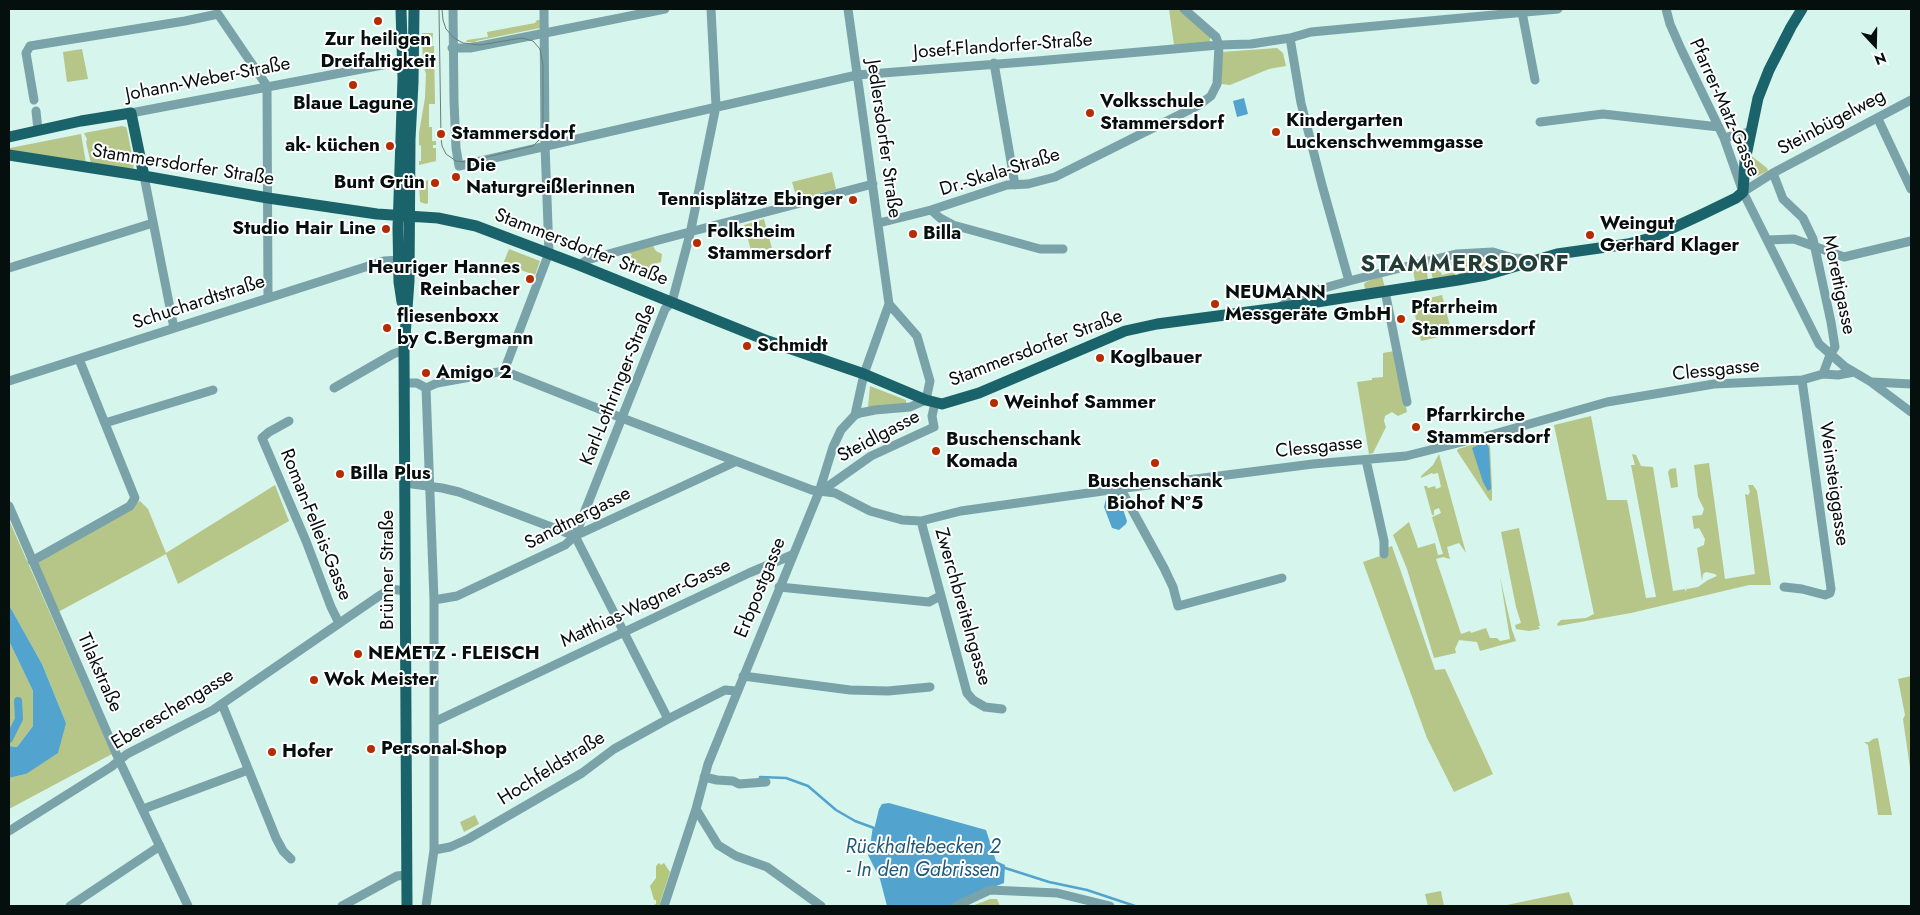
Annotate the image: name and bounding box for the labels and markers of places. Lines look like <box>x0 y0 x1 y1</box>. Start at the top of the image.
marker: Zur heiligen Dreifaltigkeit <box>372 15 384 27</box>
place label: Zur heiligen Dreifaltigkeit <box>320 29 436 73</box>
marker: Blaue Lagune <box>347 79 359 91</box>
place label: Volksschule Stammersdorf <box>1100 91 1224 135</box>
place label: Blaue Lagune <box>293 93 413 115</box>
marker: Volksschule Stammersdorf <box>1084 107 1096 119</box>
place label: Kindergarten Luckenschwemmgasse <box>1286 110 1483 154</box>
place label: Stammersdorf <box>451 123 575 145</box>
marker: Kindergarten Luckenschwemmgasse <box>1270 126 1282 138</box>
marker: Stammersdorf <box>435 128 447 140</box>
place label: ak- küchen <box>285 135 380 157</box>
marker: ak- küchen <box>384 140 396 152</box>
place label: Die Naturgreißlerinnen <box>466 155 635 199</box>
marker: Die Naturgreißlerinnen <box>450 171 462 183</box>
place label: Bunt Grün <box>334 172 425 194</box>
marker: Bunt Grün <box>429 177 441 189</box>
place label: Tennisplätze Ebinger <box>659 189 843 211</box>
marker: Tennisplätze Ebinger <box>847 194 859 206</box>
place label: Weingut Gerhard Klager <box>1600 213 1739 257</box>
place label: Studio Hair Line <box>232 218 376 240</box>
place label: Folksheim Stammersdorf <box>707 221 831 265</box>
marker: Studio Hair Line <box>380 223 392 235</box>
place label: Billa <box>923 223 961 245</box>
marker: Billa <box>907 228 919 240</box>
marker: Weingut Gerhard Klager <box>1584 229 1596 241</box>
marker: Folksheim Stammersdorf <box>691 237 703 249</box>
place label: Heuriger Hannes Reinbacher <box>368 257 520 301</box>
marker: Heuriger Hannes Reinbacher <box>524 273 536 285</box>
place label: NEUMANN Messgeräte GmbH <box>1225 282 1391 326</box>
place label: Pfarrheim Stammersdorf <box>1411 297 1535 341</box>
marker: NEUMANN Messgeräte GmbH <box>1209 298 1221 310</box>
place label: fliesenboxx by C.Bergmann <box>397 306 533 350</box>
marker: Pfarrheim Stammersdorf <box>1395 313 1407 325</box>
marker: fliesenboxx by C.Bergmann <box>381 322 393 334</box>
place label: Schmidt <box>757 335 828 357</box>
marker: Schmidt <box>741 340 753 352</box>
place label: Koglbauer <box>1110 347 1202 369</box>
marker: Koglbauer <box>1094 352 1106 364</box>
place label: Amigo 2 <box>436 362 512 384</box>
marker: Amigo 2 <box>420 367 432 379</box>
place label: Weinhof Sammer <box>1004 392 1156 414</box>
marker: Weinhof Sammer <box>988 397 1000 409</box>
place label: Pfarrkirche Stammersdorf <box>1426 405 1550 449</box>
marker: Pfarrkirche Stammersdorf <box>1410 421 1422 433</box>
place label: Buschenschank Komada <box>946 429 1081 473</box>
marker: Buschenschank Komada <box>930 445 942 457</box>
marker: Buschenschank Biohof N°5 <box>1149 457 1161 469</box>
place label: Billa Plus <box>350 463 431 485</box>
marker: Billa Plus <box>334 468 346 480</box>
place label: Buschenschank Biohof N°5 <box>1087 471 1223 515</box>
place label: NEMETZ - FLEISCH <box>368 643 540 665</box>
marker: NEMETZ - FLEISCH <box>352 648 364 660</box>
place label: Wok Meister <box>324 669 437 691</box>
marker: Wok Meister <box>308 674 320 686</box>
place label: Personal-Shop <box>381 738 507 760</box>
place label: Hofer <box>282 741 333 763</box>
marker: Personal-Shop <box>365 743 377 755</box>
marker: Hofer <box>266 746 278 758</box>

